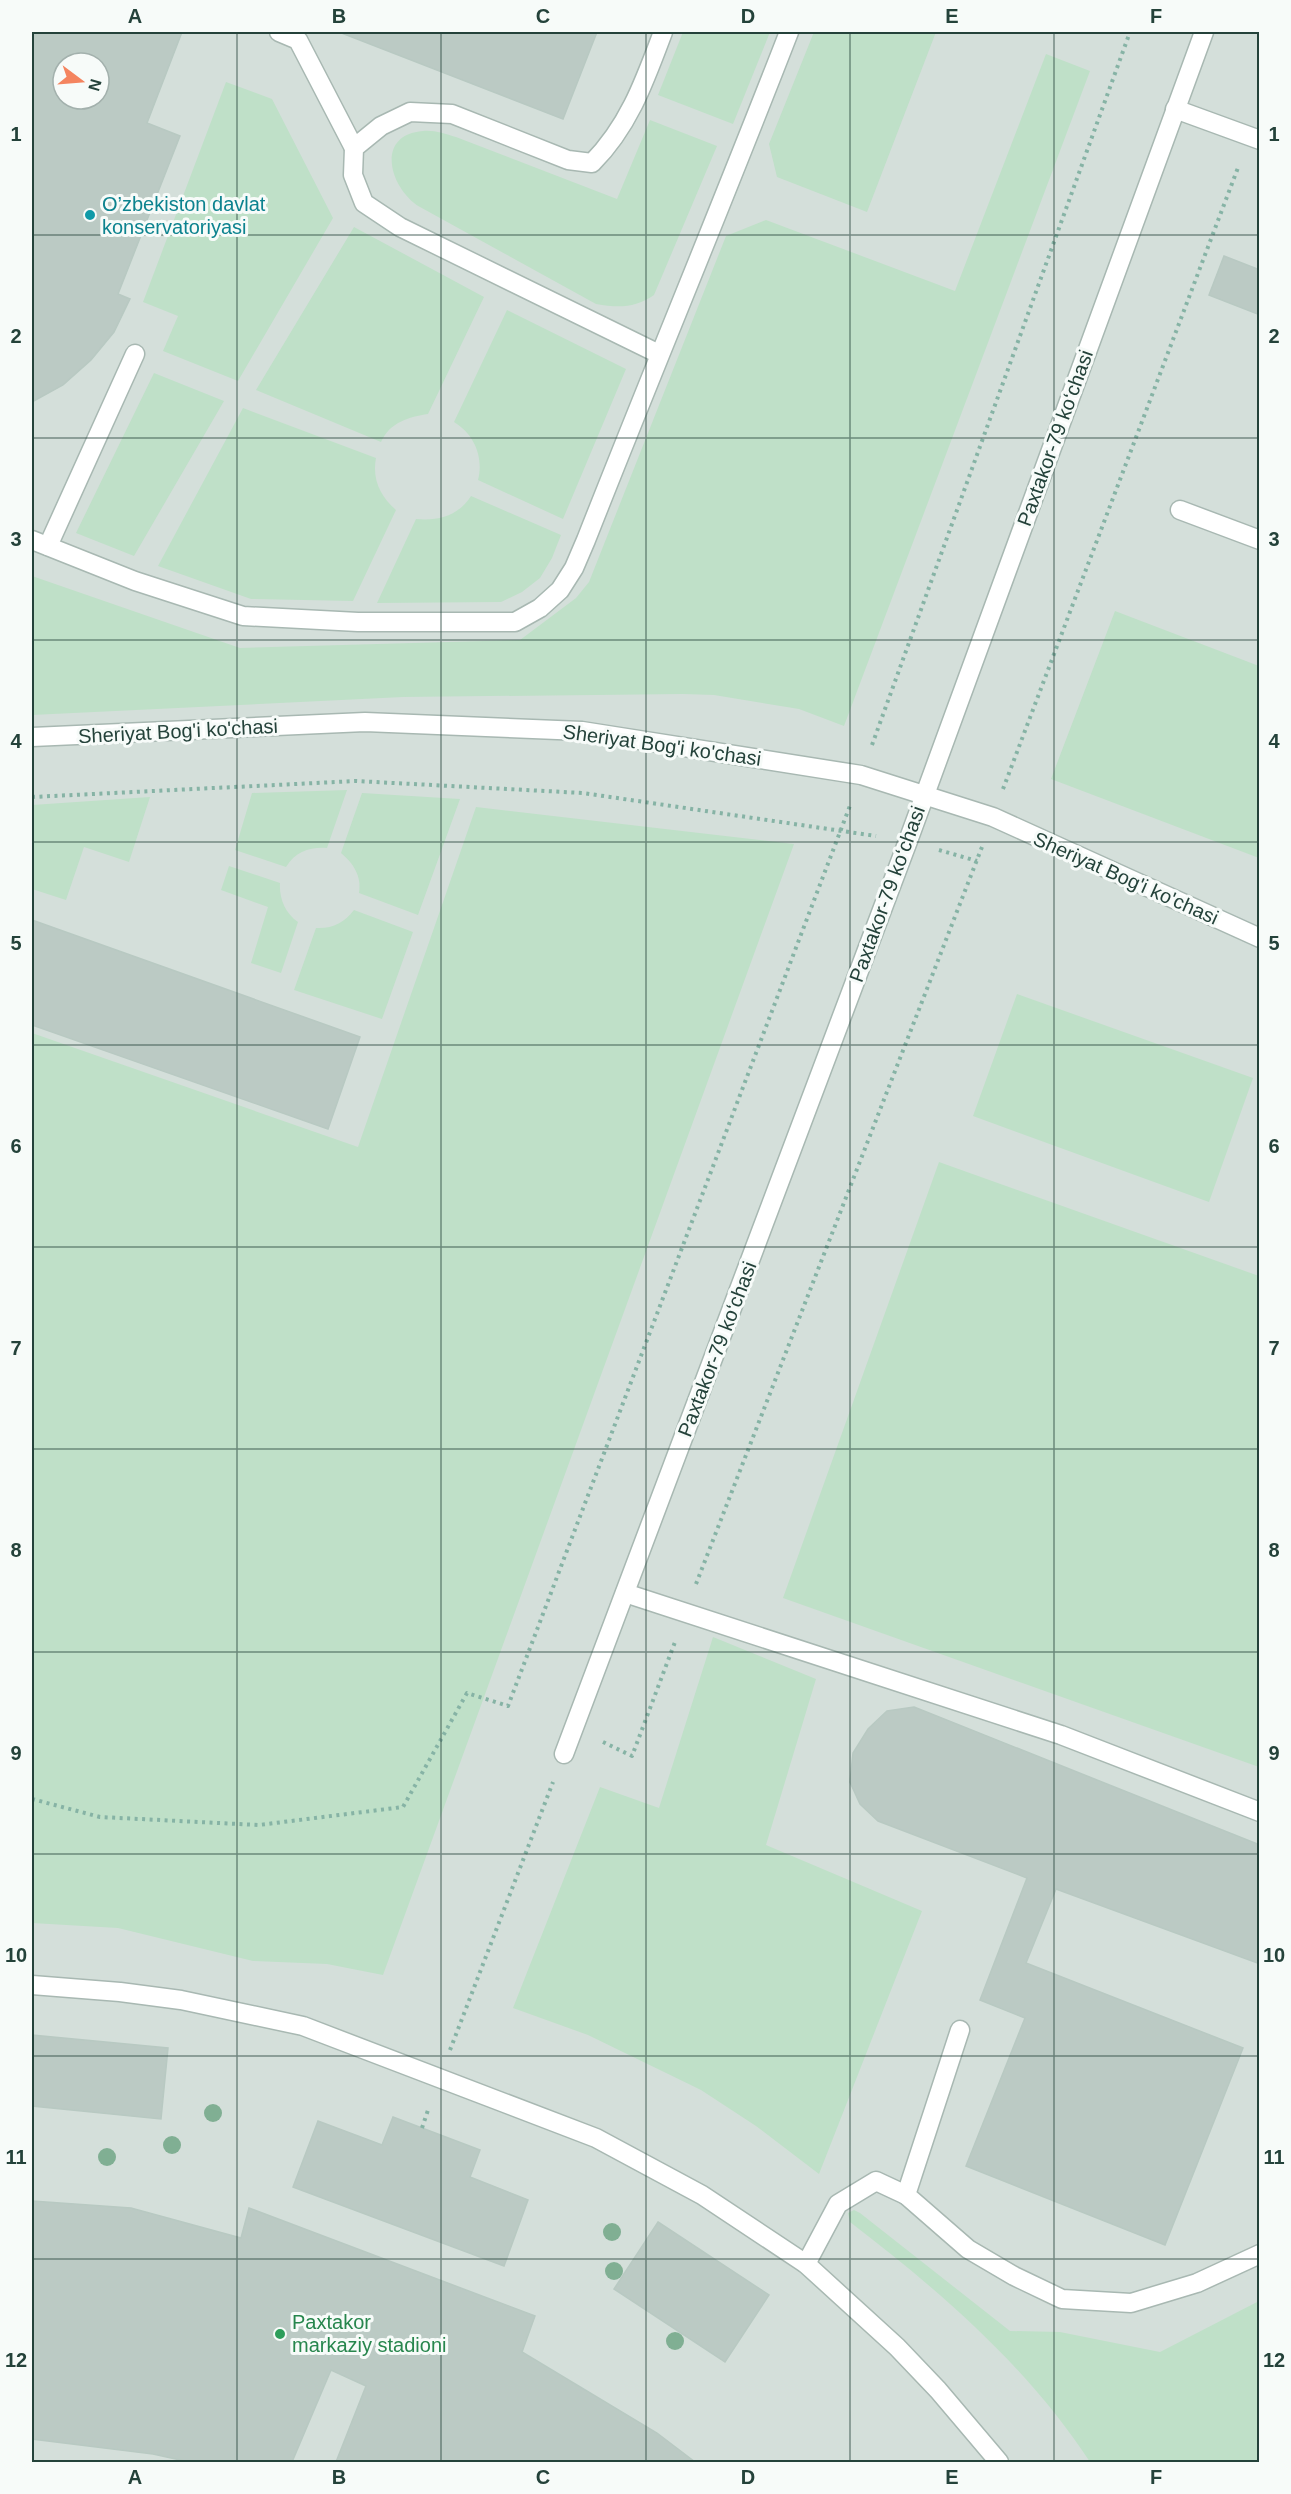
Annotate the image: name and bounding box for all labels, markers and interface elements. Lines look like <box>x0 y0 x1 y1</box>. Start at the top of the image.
text: A <box>128 5 142 27</box>
text: B <box>332 5 346 27</box>
text: C <box>536 5 550 27</box>
text: D <box>741 5 755 27</box>
text: E <box>945 5 959 27</box>
text: F <box>1150 5 1162 27</box>
north arrow <box>51 51 111 111</box>
text: N <box>85 77 105 93</box>
text: 1 <box>10 123 22 145</box>
text: 1 <box>1268 123 1280 145</box>
place label: O’zbekiston davlat konservatoriyasi <box>102 193 266 238</box>
marker: O’zbekiston davlat konservatoriyasi <box>83 208 97 222</box>
text: 2 <box>10 325 22 347</box>
text: 2 <box>1268 325 1280 347</box>
street label: Paxtakor-79 ko‘chasi <box>1013 347 1097 529</box>
text: 3 <box>10 528 22 550</box>
text: 3 <box>1268 528 1280 550</box>
street label: Sheriyat Bog'i ko'chasi <box>78 715 278 747</box>
street label: Sheriyat Bog'i ko'chasi <box>561 720 763 770</box>
text: 4 <box>10 730 22 752</box>
text: 4 <box>1268 730 1280 752</box>
street label: Paxtakor-79 ko‘chasi <box>845 803 929 985</box>
street label: Sheriyat Bog'i ko'chasi <box>1030 827 1222 929</box>
text: 5 <box>10 932 22 954</box>
text: 5 <box>1268 932 1280 954</box>
text: 6 <box>10 1135 22 1157</box>
text: 6 <box>1268 1135 1280 1157</box>
street label: Paxtakor-79 ko‘chasi <box>673 1258 761 1440</box>
text: 7 <box>10 1337 22 1359</box>
text: 7 <box>1268 1337 1280 1359</box>
text: 8 <box>10 1539 22 1561</box>
text: 8 <box>1268 1539 1280 1561</box>
text: 9 <box>10 1742 22 1764</box>
text: 9 <box>1268 1742 1280 1764</box>
text: 10 <box>5 1944 27 1966</box>
text: 10 <box>1263 1944 1285 1966</box>
text: 11 <box>5 2146 27 2168</box>
text: 11 <box>1263 2146 1285 2168</box>
place label: Paxtakor markaziy stadioni <box>292 2311 447 2356</box>
marker: Paxtakor markaziy stadioni <box>273 2327 287 2341</box>
text: 12 <box>5 2349 27 2371</box>
text: 12 <box>1263 2349 1285 2371</box>
text: A <box>128 2466 142 2488</box>
text: B <box>332 2466 346 2488</box>
text: C <box>536 2466 550 2488</box>
text: D <box>741 2466 755 2488</box>
text: E <box>945 2466 959 2488</box>
text: F <box>1150 2466 1162 2488</box>

